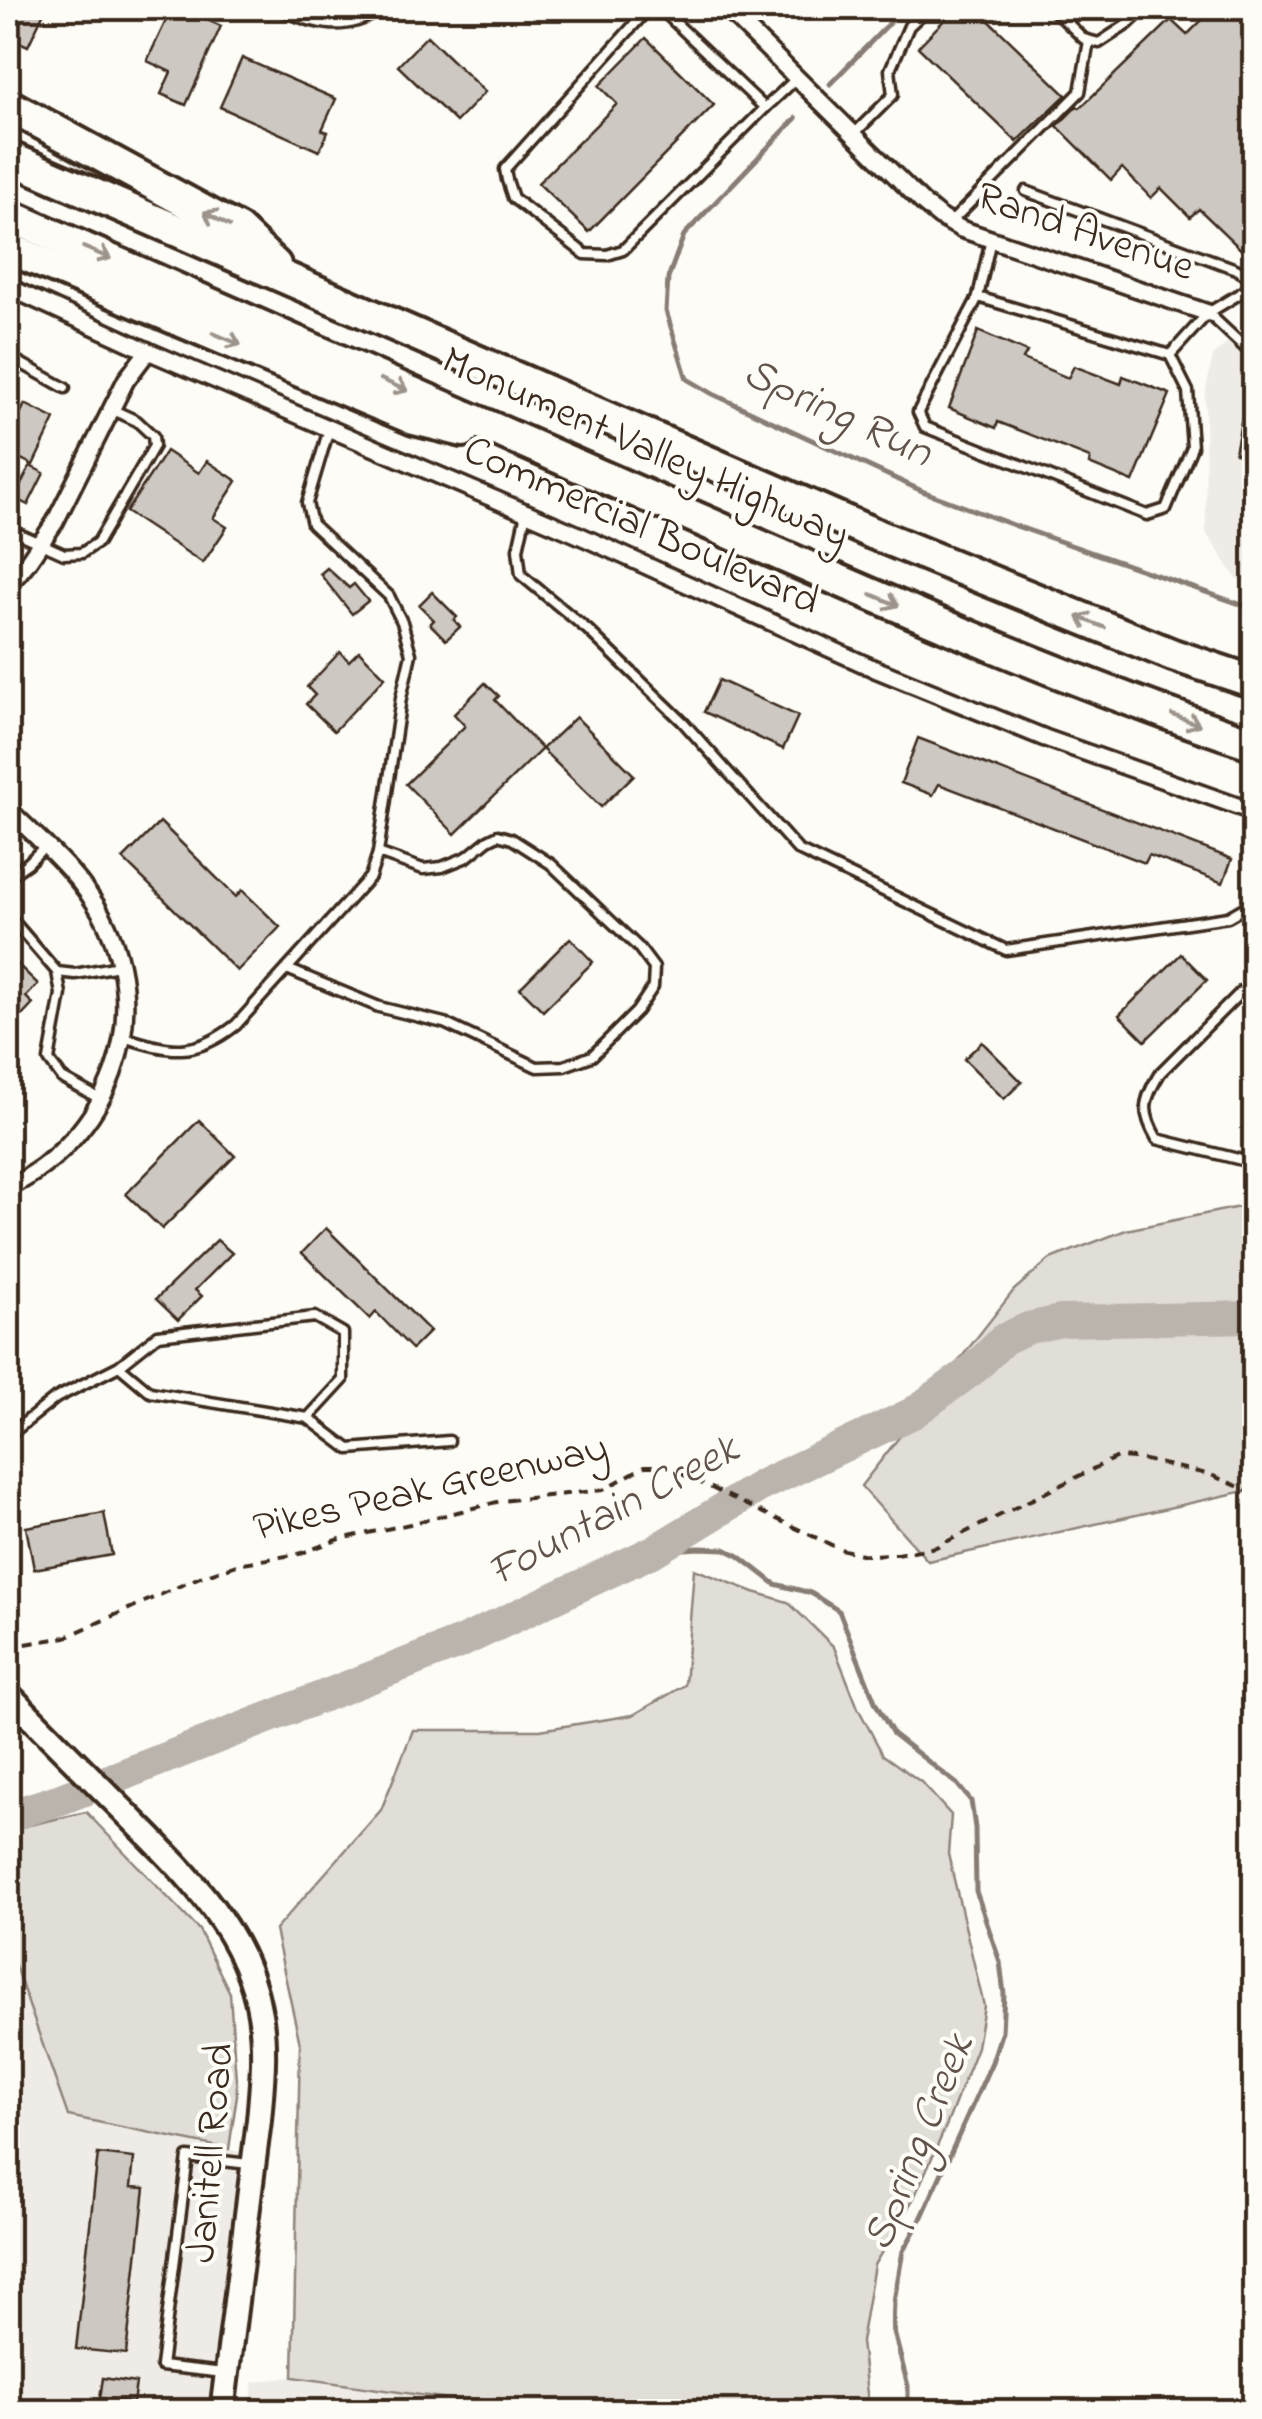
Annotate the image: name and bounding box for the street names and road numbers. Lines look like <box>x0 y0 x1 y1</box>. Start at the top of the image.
street label: Rand Avenue <box>968 167 1202 299</box>
street label: Monument Valley Highway <box>431 332 859 566</box>
street label: Commercial Boulevard <box>453 421 829 633</box>
street label: Pikes Peak Greenway <box>248 1419 614 1559</box>
street label: Janitell Road <box>172 2041 252 2265</box>

